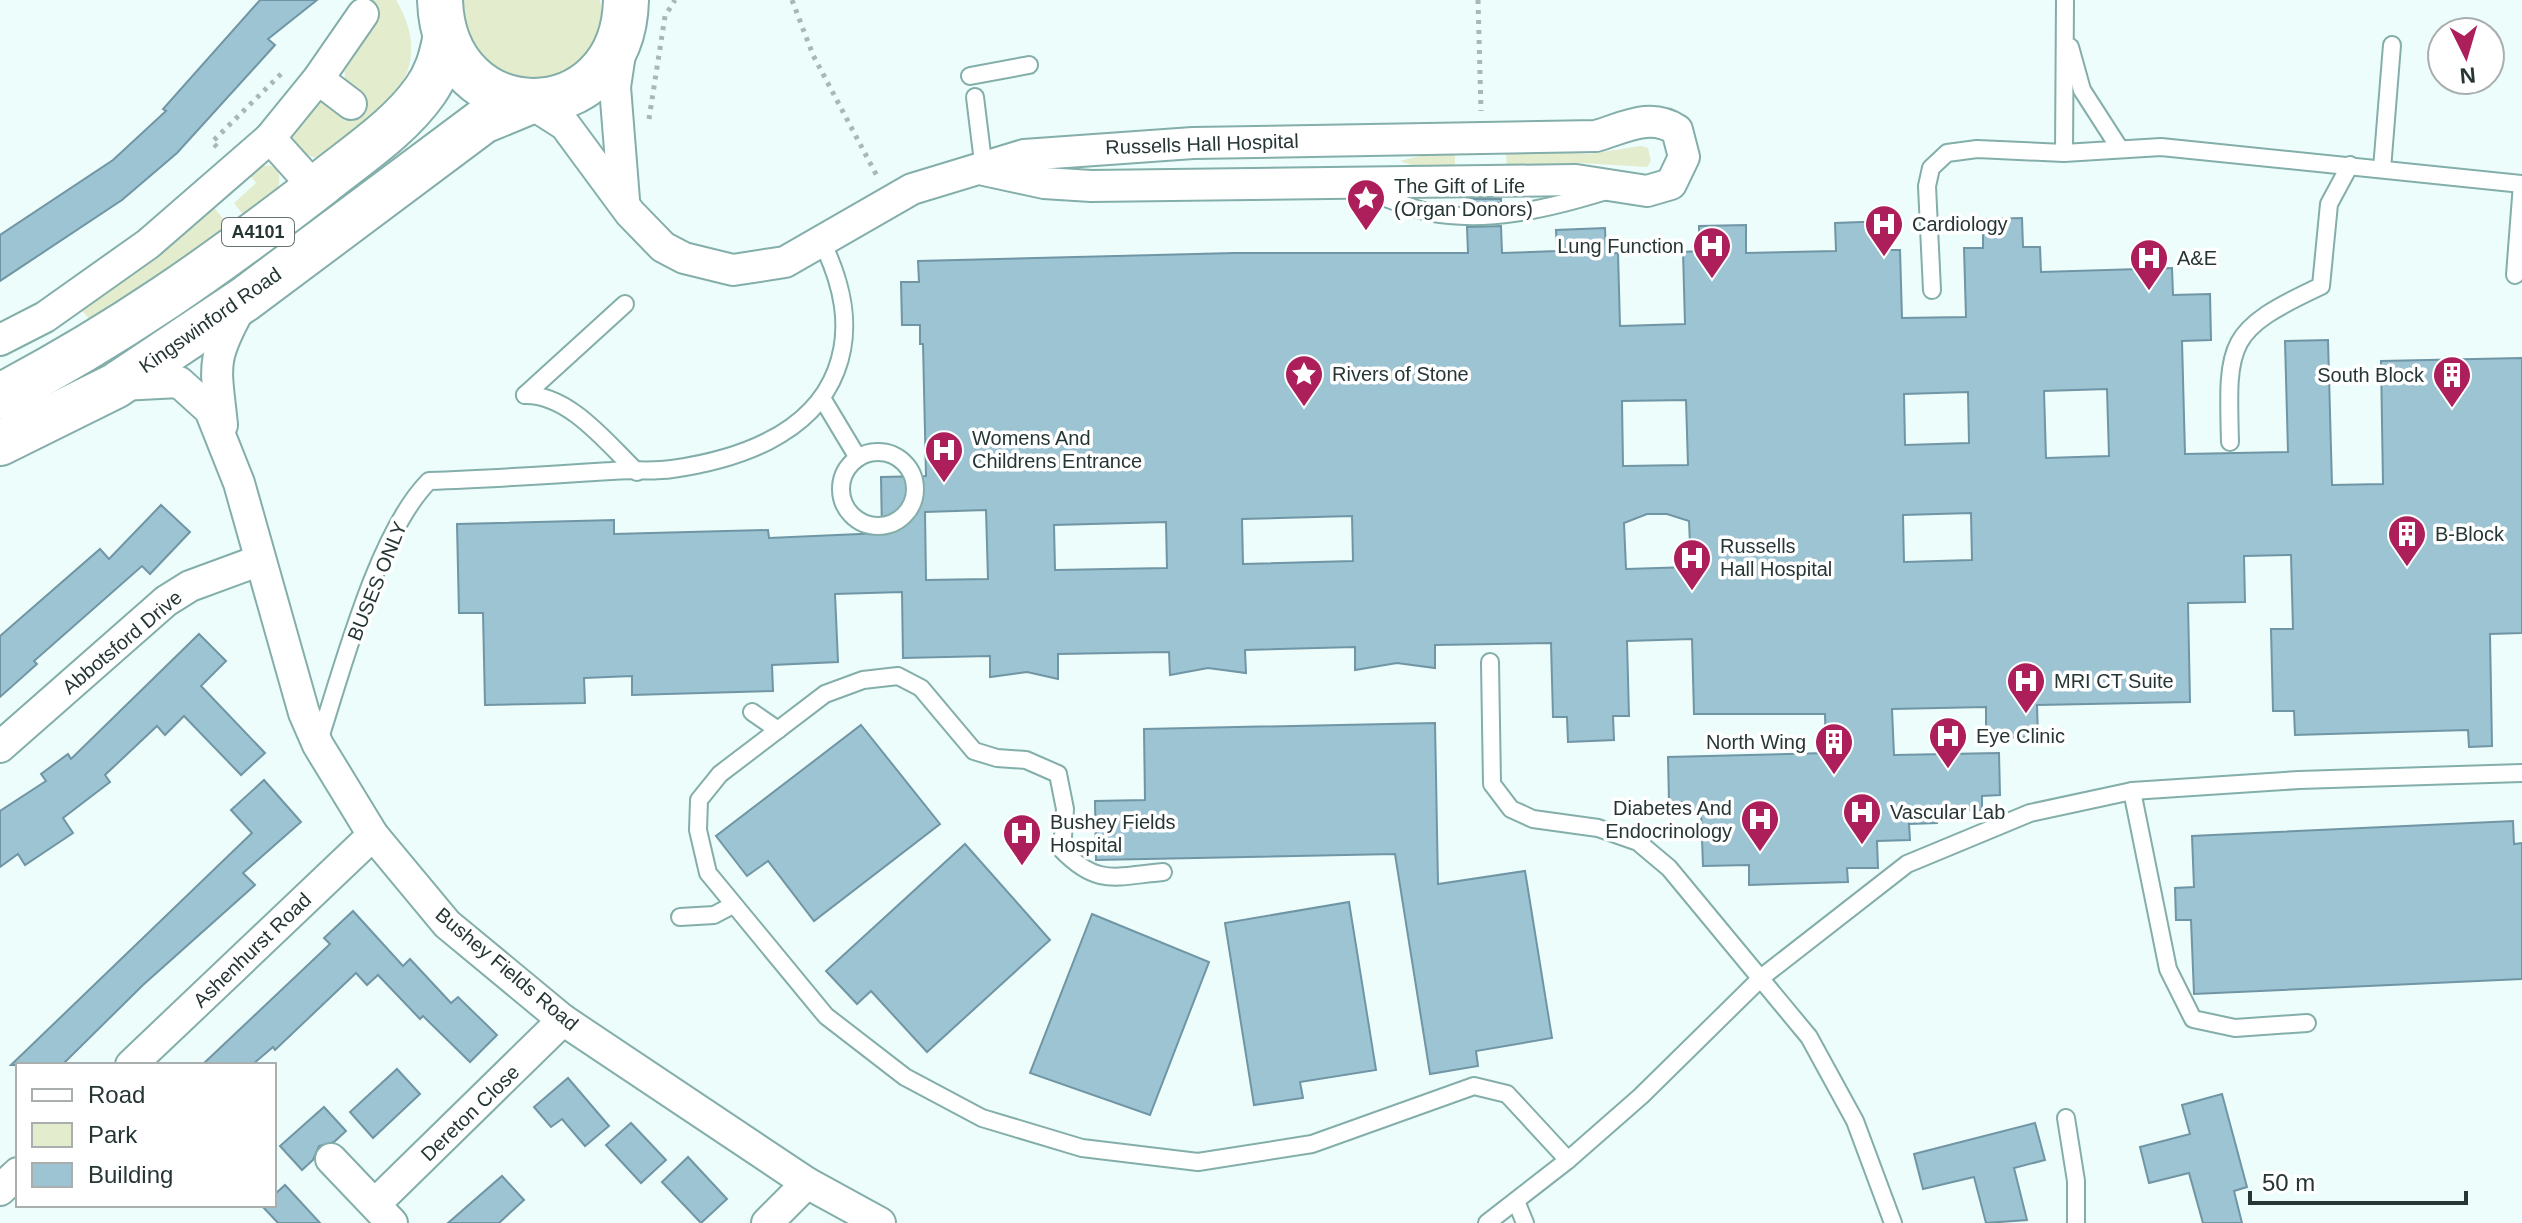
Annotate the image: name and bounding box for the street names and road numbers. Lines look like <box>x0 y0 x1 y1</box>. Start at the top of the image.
street label: Russells Hall Hospital <box>1105 130 1299 158</box>
road number: A4101 <box>222 218 294 246</box>
street label: Kingswinford Road <box>135 263 285 377</box>
street label: BUSES ONLY <box>343 518 411 644</box>
street label: Abbotsford Drive <box>58 586 186 698</box>
street label: Ashenhurst Road <box>189 888 315 1012</box>
street label: Bushey Fields Road <box>431 903 583 1035</box>
street label: Dereton Close <box>416 1061 524 1165</box>

